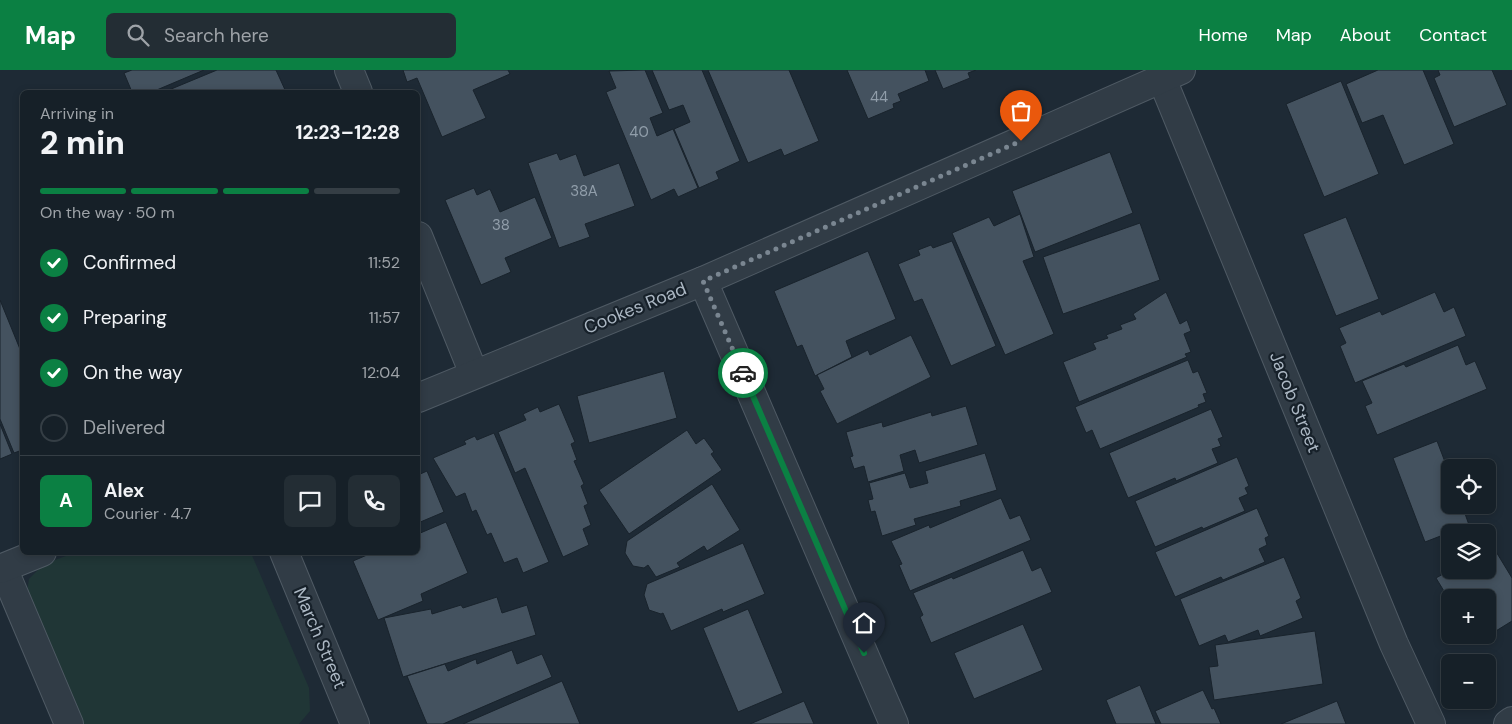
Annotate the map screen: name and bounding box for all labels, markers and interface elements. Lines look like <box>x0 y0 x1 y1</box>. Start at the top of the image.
search box <box>106 13 456 58</box>
text: Map <box>25 20 76 51</box>
icon: search <box>124 21 152 49</box>
text: Search here <box>164 23 269 48</box>
text: Home <box>1198 23 1248 47</box>
text: Map <box>1276 23 1312 47</box>
text: About <box>1340 23 1391 47</box>
text: Contact <box>1419 23 1487 47</box>
house number: 44 <box>870 87 888 107</box>
pin <box>1000 90 1042 141</box>
icon: bag <box>1007 97 1035 125</box>
text: Arriving in <box>40 103 114 124</box>
text: 12:23–12:28 <box>295 120 400 145</box>
text: 2 min <box>40 122 125 164</box>
house number: 40 <box>629 122 649 142</box>
house number: 38A <box>570 181 598 201</box>
text: On the way · 50 m <box>40 202 175 223</box>
house number: 38 <box>492 215 510 235</box>
icon: check <box>40 249 68 277</box>
text: Confirmed <box>83 250 176 275</box>
text: 11:52 <box>368 252 400 273</box>
street label: Cookes Road <box>580 277 690 339</box>
icon: check <box>40 304 68 332</box>
text: Preparing <box>83 305 167 330</box>
text: 11:57 <box>369 307 400 328</box>
courier <box>718 348 768 398</box>
street label: Jacob Street <box>1264 348 1326 456</box>
icon: check <box>40 359 68 387</box>
icon: car <box>729 359 757 387</box>
text: On the way <box>83 360 183 385</box>
text: 12:04 <box>362 362 400 383</box>
text: Delivered <box>83 415 165 440</box>
map controls <box>1441 459 1496 709</box>
button: locate <box>1441 459 1496 514</box>
button: chat <box>284 475 336 527</box>
button: phone <box>348 475 400 527</box>
text: Alex <box>104 478 144 503</box>
text: A <box>59 488 73 513</box>
text: Courier · 4.7 <box>104 503 192 524</box>
button: layers <box>1441 524 1496 579</box>
street label: March Street <box>288 584 352 692</box>
button: + <box>1441 589 1496 644</box>
pin <box>843 602 885 653</box>
icon: home <box>850 609 878 637</box>
button: − <box>1441 654 1496 709</box>

